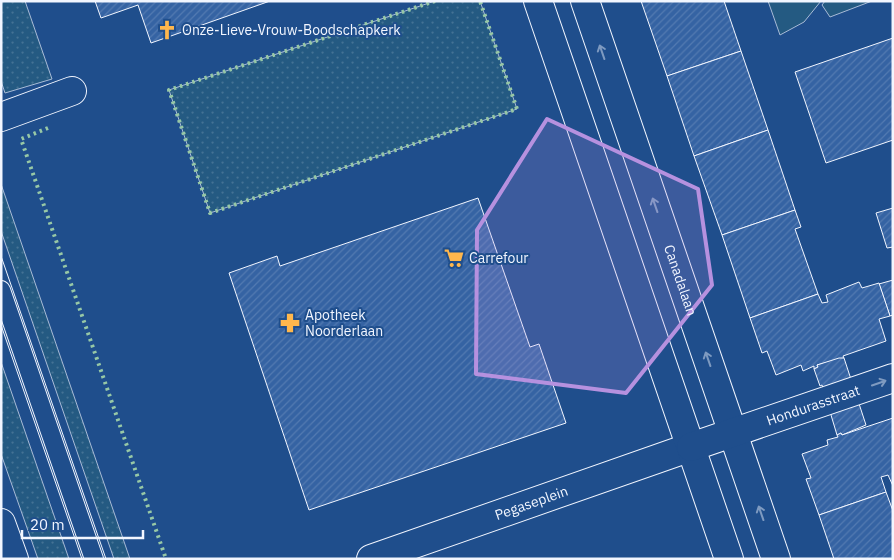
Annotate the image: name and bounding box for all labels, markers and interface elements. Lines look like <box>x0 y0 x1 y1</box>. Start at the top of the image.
church icon: Onze-Lieve-Vrouw-Boodschapkerk <box>156 19 178 41</box>
place label: Onze-Lieve-Vrouw-Boodschapkerk <box>182 21 401 39</box>
one-way arrow <box>597 44 606 60</box>
one-way arrow <box>650 198 659 214</box>
street label: Canadalaan <box>660 242 701 318</box>
supermarket icon: Carrefour <box>443 247 465 269</box>
place label: Carrefour <box>469 249 528 267</box>
place label: Apotheek Noorderlaan <box>305 306 383 340</box>
pharmacy icon: Apotheek Noorderlaan <box>279 312 301 334</box>
one-way arrow <box>703 352 712 367</box>
one-way arrow <box>871 378 886 387</box>
street label: Hondurasstraat <box>764 381 862 430</box>
street label: Pegaseplein <box>492 482 570 524</box>
one-way arrow <box>755 505 765 521</box>
scale bar <box>22 508 144 540</box>
text: 20 m <box>30 515 65 534</box>

